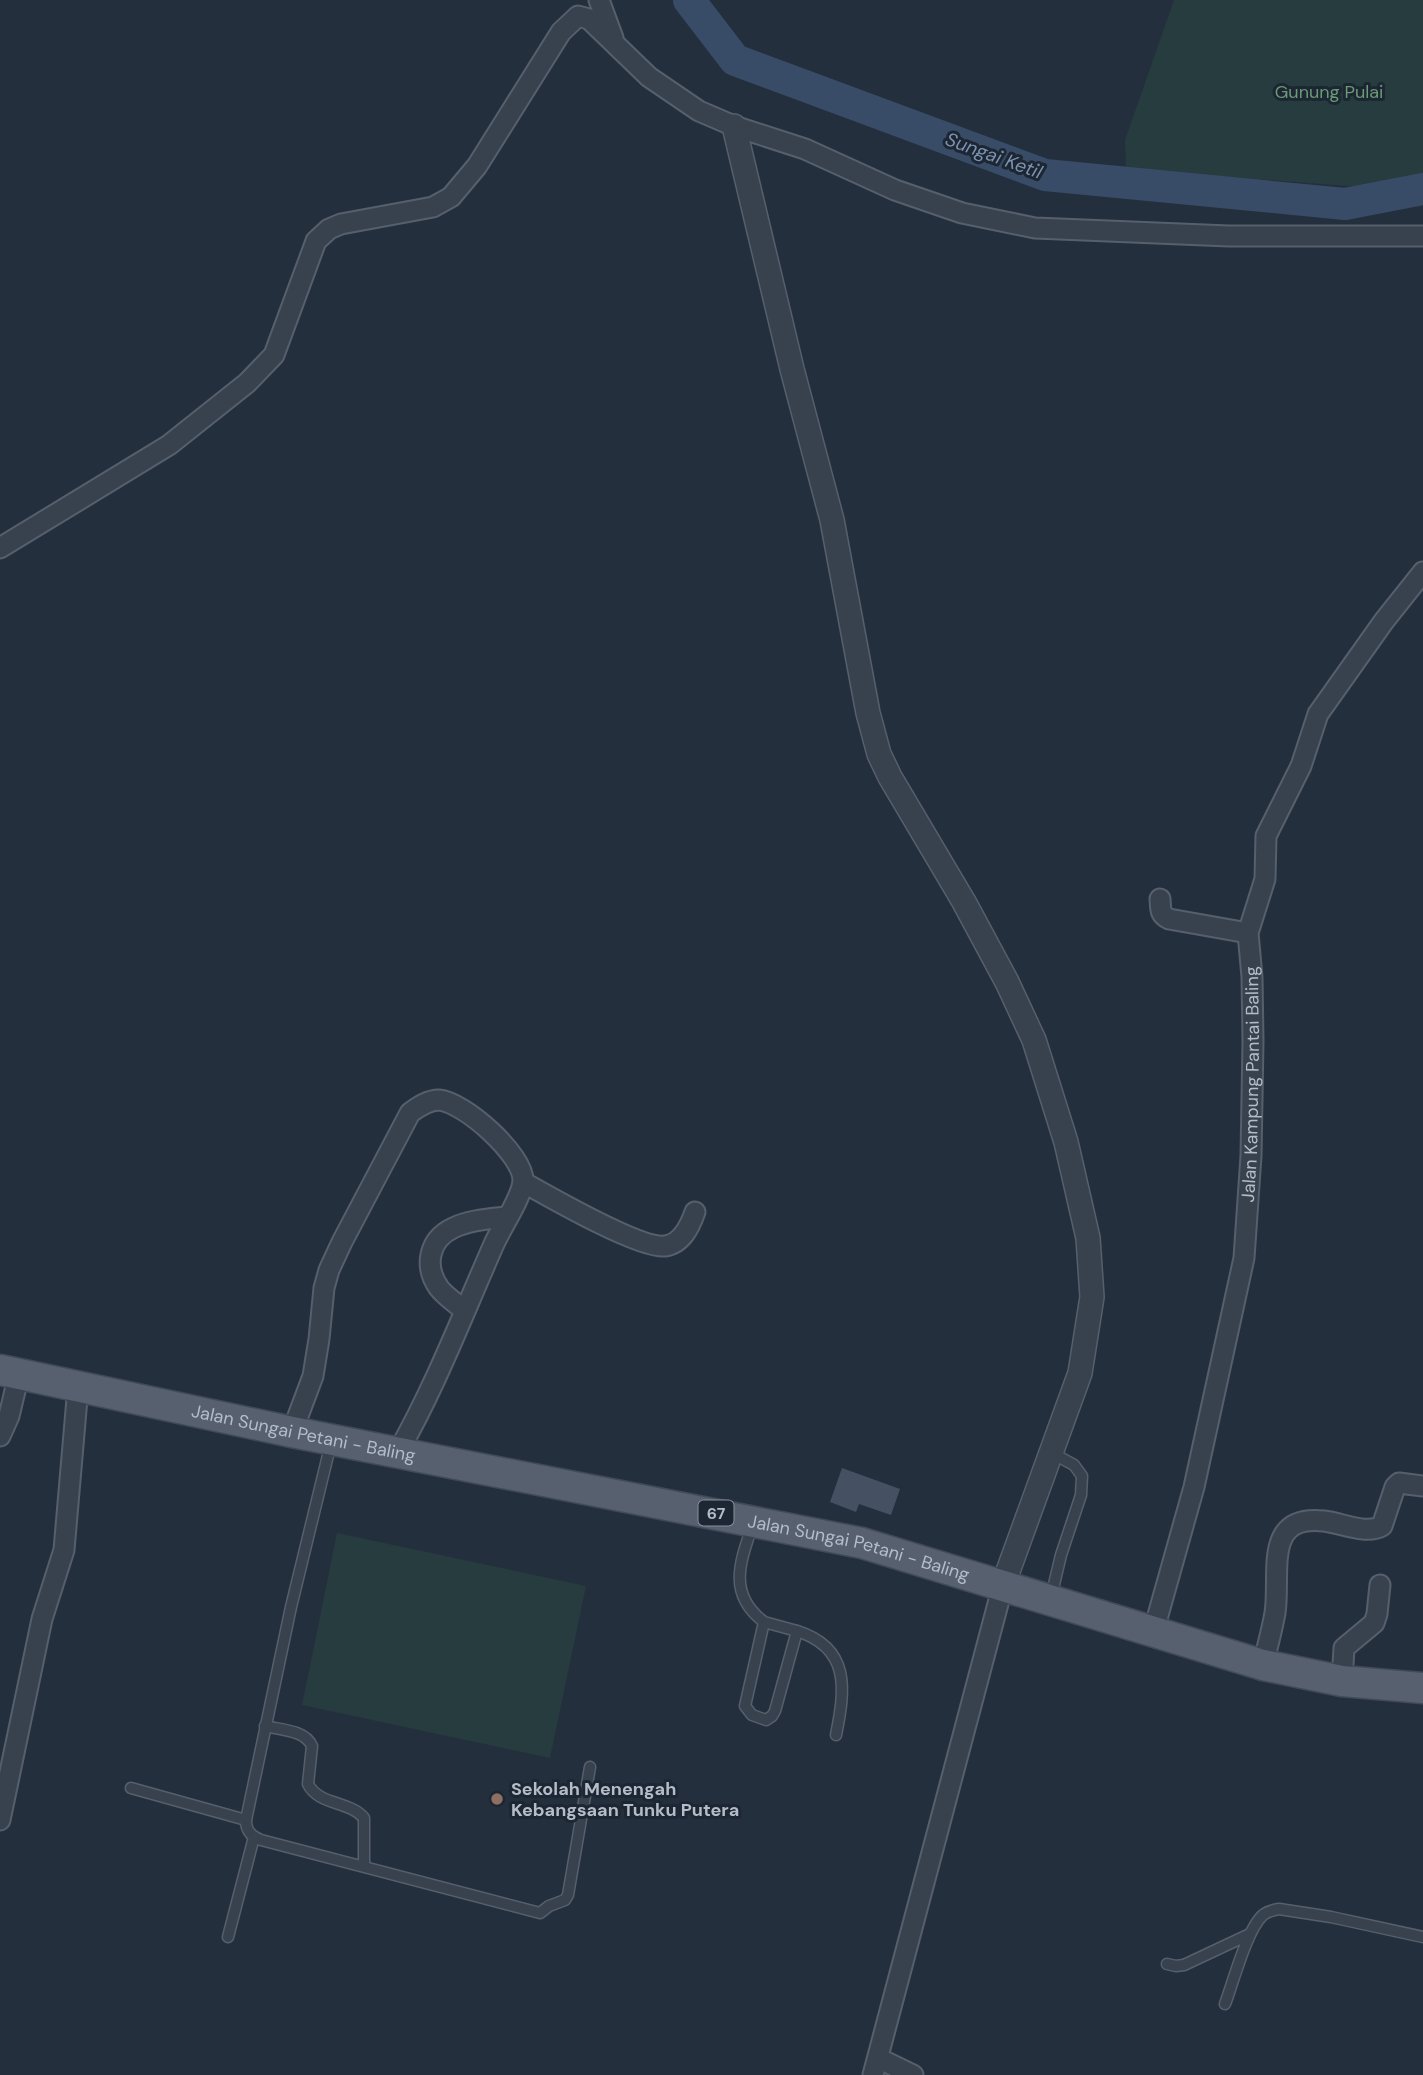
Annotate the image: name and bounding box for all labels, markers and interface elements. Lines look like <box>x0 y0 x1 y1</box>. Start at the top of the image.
park label: Gunung Pulai <box>1275 80 1383 104</box>
water label: Sungai Ketil <box>942 126 1046 185</box>
street label: Jalan Kampung Pantai Baling <box>1236 965 1265 1203</box>
street label: Jalan Sungai Petani - Baling <box>189 1399 417 1468</box>
road number: 67 <box>698 1500 734 1526</box>
street label: Jalan Sungai Petani - Baling <box>746 1509 972 1587</box>
place label: Sekolah Menengah Kebangsaan Tunku Putera <box>511 1777 739 1822</box>
marker: Sekolah Menengah Kebangsaan Tunku Putera <box>489 1791 505 1807</box>

